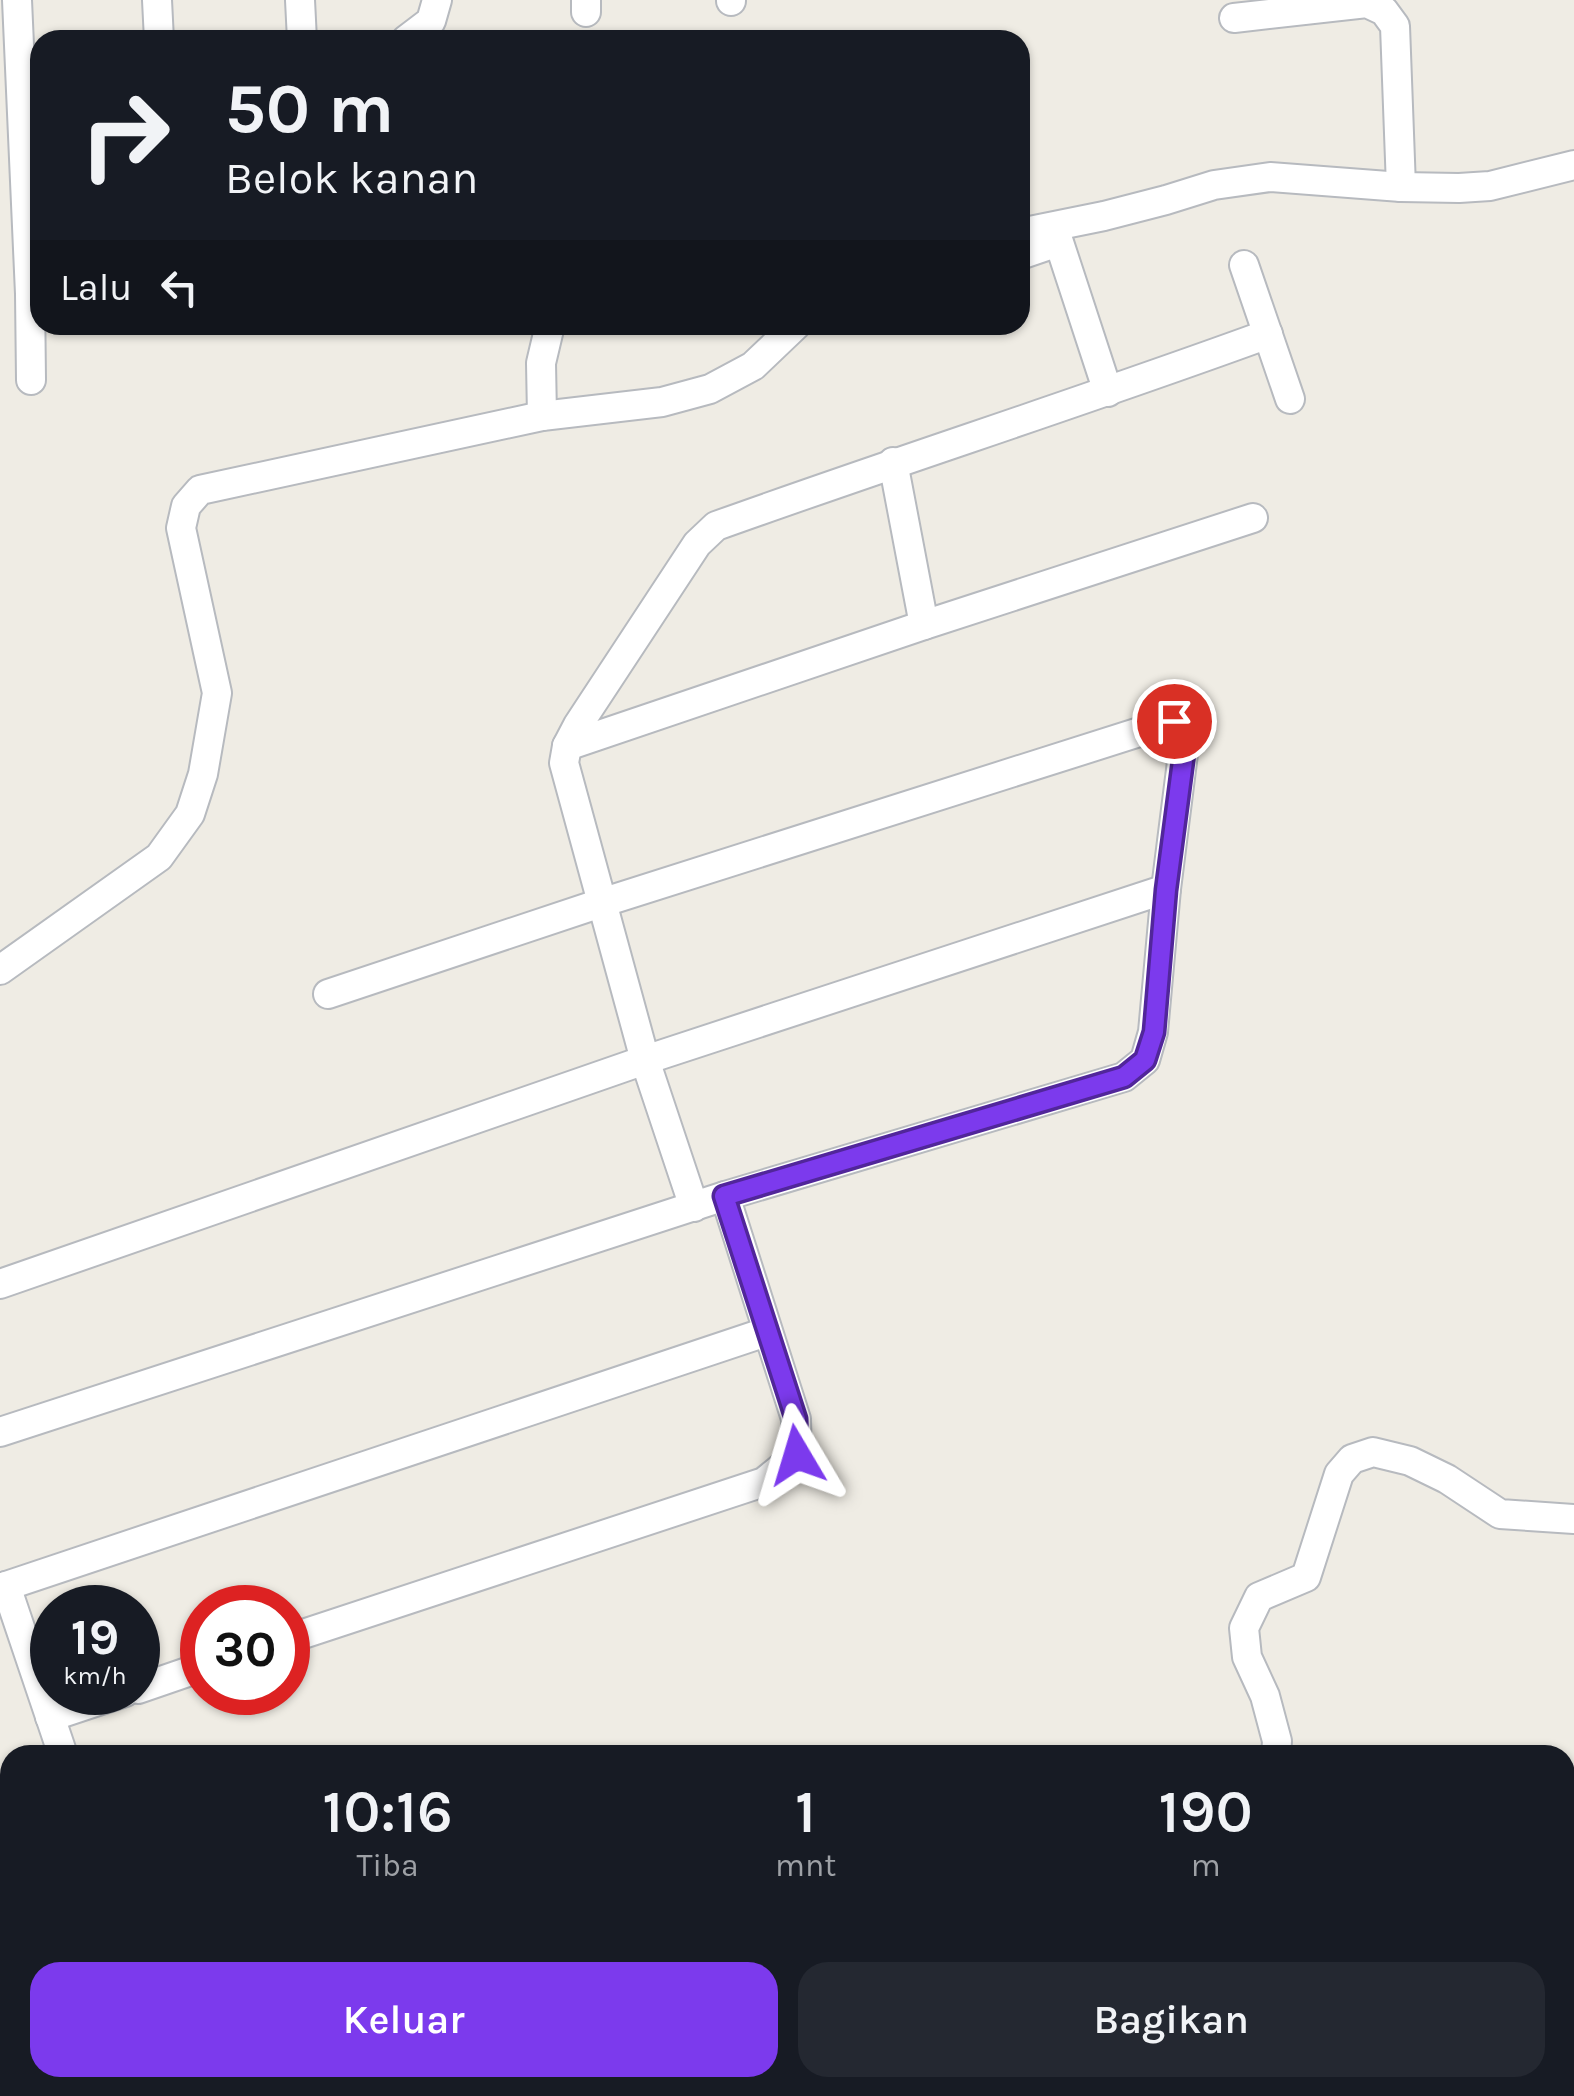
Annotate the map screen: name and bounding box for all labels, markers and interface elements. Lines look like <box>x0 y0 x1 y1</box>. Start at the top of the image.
text: 50 m <box>225 68 394 150</box>
icon: right <box>60 70 190 200</box>
text: Belok kanan <box>225 152 479 204</box>
icon: left <box>152 260 207 315</box>
text: Lalu <box>60 265 132 310</box>
pin <box>1132 679 1217 764</box>
icon: arrive <box>1147 694 1202 749</box>
position arrow <box>745 1403 849 1507</box>
speed limit sign: 30 <box>180 1585 310 1715</box>
text: 19 <box>71 1608 119 1667</box>
text: km/h <box>63 1661 127 1690</box>
text: 10:16 <box>322 1777 453 1847</box>
text: 1 <box>795 1777 816 1847</box>
text: 190 <box>1158 1777 1253 1847</box>
text: Tiba <box>356 1847 419 1884</box>
text: mnt <box>775 1847 836 1884</box>
text: m <box>1191 1847 1221 1884</box>
button: Keluar <box>30 1962 778 2077</box>
button: Bagikan <box>798 1962 1545 2077</box>

